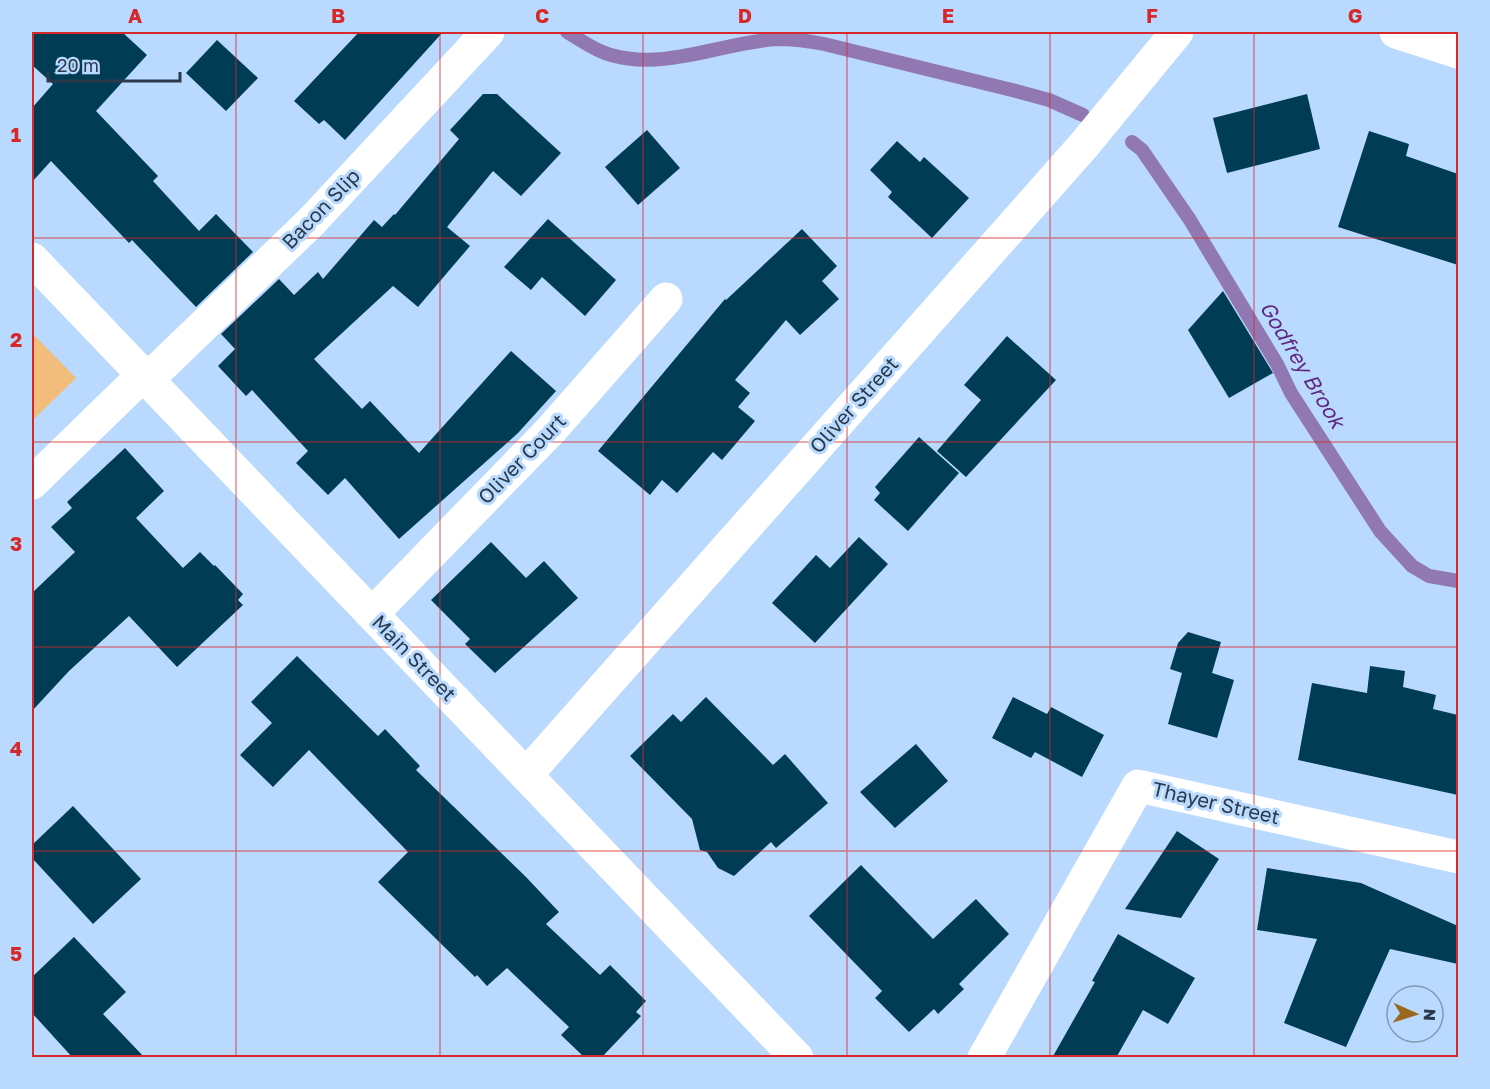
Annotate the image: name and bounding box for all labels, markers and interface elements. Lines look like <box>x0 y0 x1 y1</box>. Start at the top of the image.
text: A <box>128 3 142 27</box>
text: B <box>331 3 345 27</box>
text: C <box>535 3 549 27</box>
text: D <box>738 3 752 27</box>
text: E <box>942 3 954 27</box>
text: F <box>1146 3 1158 27</box>
text: G <box>1348 3 1362 27</box>
scale bar <box>48 45 180 83</box>
text: 20 m <box>57 54 99 76</box>
text: 1 <box>11 122 21 146</box>
street label: Bacon Slip <box>276 163 364 253</box>
water label: Godfrey Brook <box>1255 296 1352 435</box>
text: 2 <box>10 327 22 351</box>
street label: Oliver Street <box>804 351 903 457</box>
street label: Oliver Court <box>472 408 570 508</box>
text: 3 <box>10 531 22 555</box>
street label: Main Street <box>368 609 462 705</box>
text: 4 <box>10 736 22 760</box>
street label: Thayer Street <box>1150 776 1282 828</box>
text: 5 <box>10 941 22 965</box>
north arrow <box>1385 984 1445 1044</box>
text: N <box>1420 1008 1440 1021</box>

